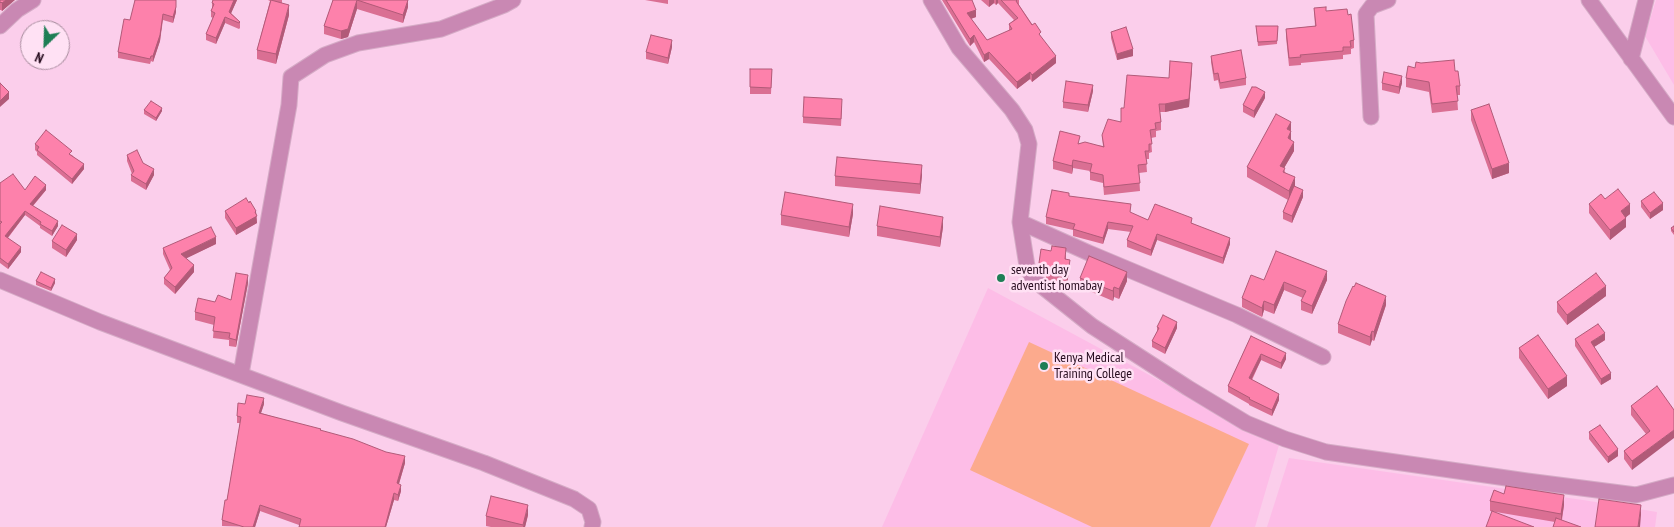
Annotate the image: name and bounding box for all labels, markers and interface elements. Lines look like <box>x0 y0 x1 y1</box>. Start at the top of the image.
north arrow <box>20 20 70 70</box>
text: N <box>32 48 46 68</box>
place label: seventh day adventist homabay <box>1011 262 1102 294</box>
marker: seventh day adventist homabay <box>995 272 1007 284</box>
place label: Kenya Medical Training College <box>1054 350 1132 382</box>
marker: Kenya Medical Training College <box>1038 360 1050 372</box>

